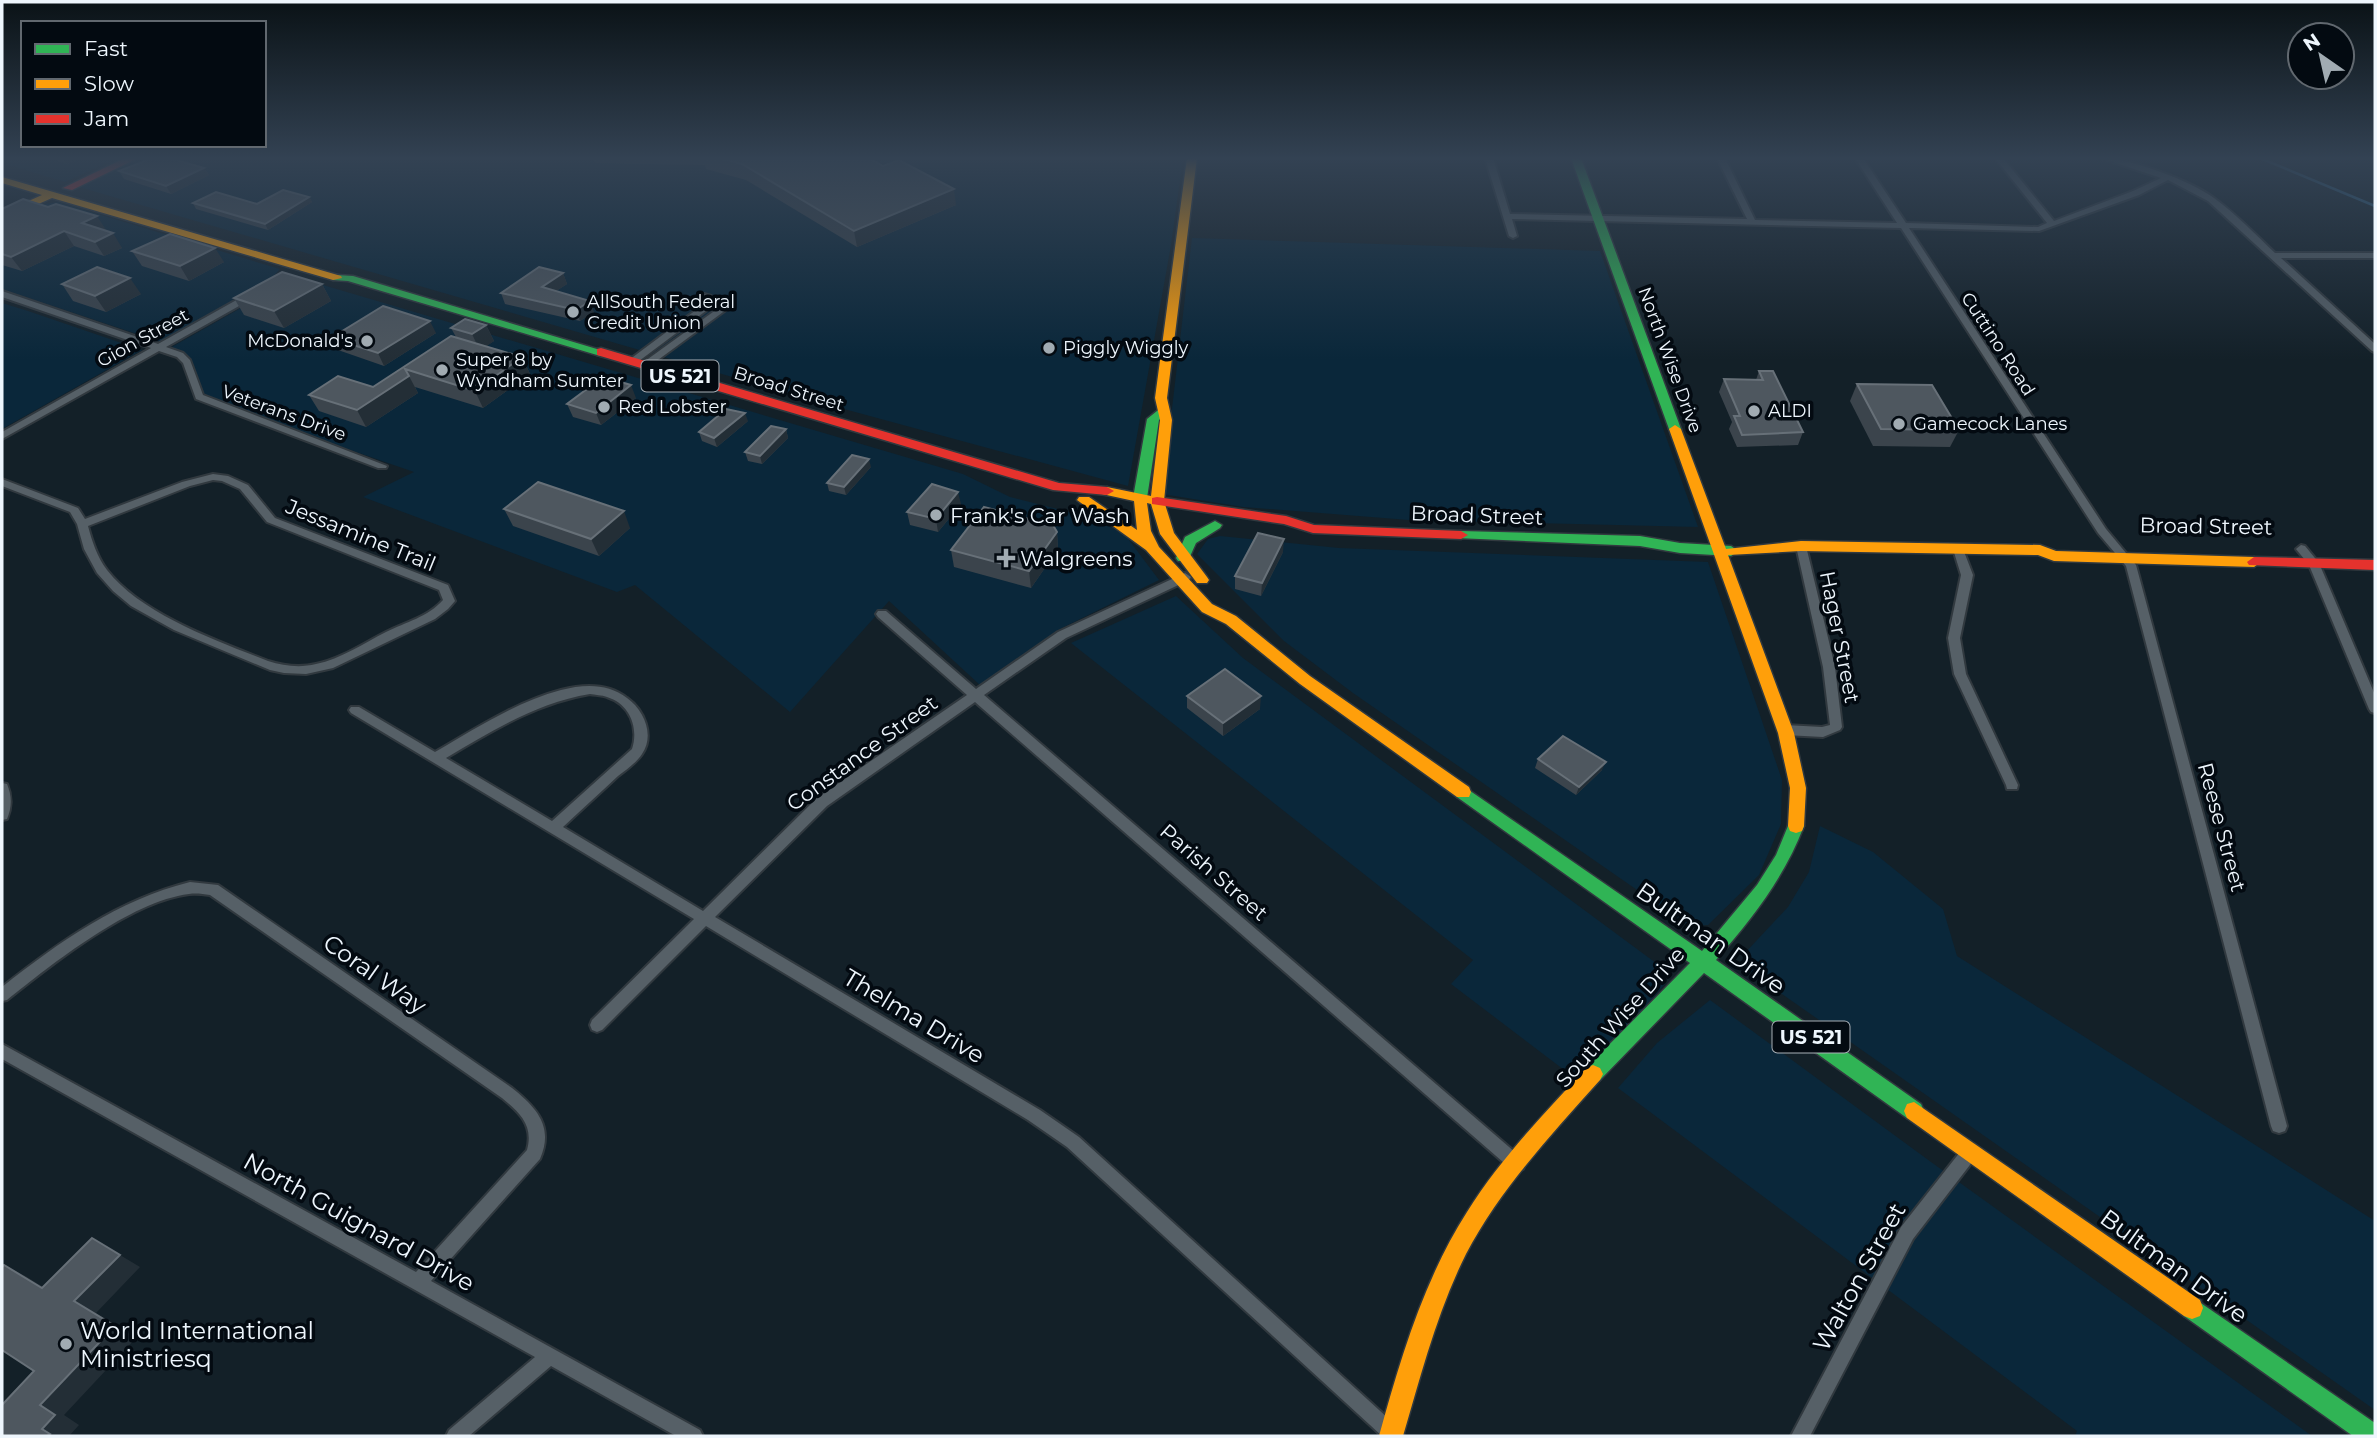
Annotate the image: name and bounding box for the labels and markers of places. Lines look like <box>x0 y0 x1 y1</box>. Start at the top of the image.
place label: AllSouth Federal Credit Union <box>587 291 735 334</box>
marker: AllSouth Federal Credit Union <box>565 304 581 320</box>
place label: McDonald's <box>247 330 353 352</box>
marker: McDonald's <box>359 333 375 349</box>
place label: Piggly Wiggly <box>1063 337 1189 359</box>
marker: Piggly Wiggly <box>1041 340 1057 356</box>
place label: Super 8 by Wyndham Sumter <box>456 349 624 392</box>
marker: Super 8 by Wyndham Sumter <box>434 362 450 378</box>
place label: Red Lobster <box>618 396 727 418</box>
marker: Red Lobster <box>596 399 612 415</box>
place label: ALDI <box>1768 400 1812 422</box>
marker: ALDI <box>1746 403 1762 419</box>
place label: Gamecock Lanes <box>1913 413 2068 435</box>
marker: Gamecock Lanes <box>1891 416 1907 432</box>
place label: Frank's Car Wash <box>950 503 1130 528</box>
marker: Frank's Car Wash <box>928 507 944 523</box>
place label: Walgreens <box>1020 546 1133 571</box>
marker: Walgreens <box>998 550 1014 566</box>
place label: World International Ministriesq <box>80 1316 314 1373</box>
marker: World International Ministriesq <box>58 1336 74 1352</box>

